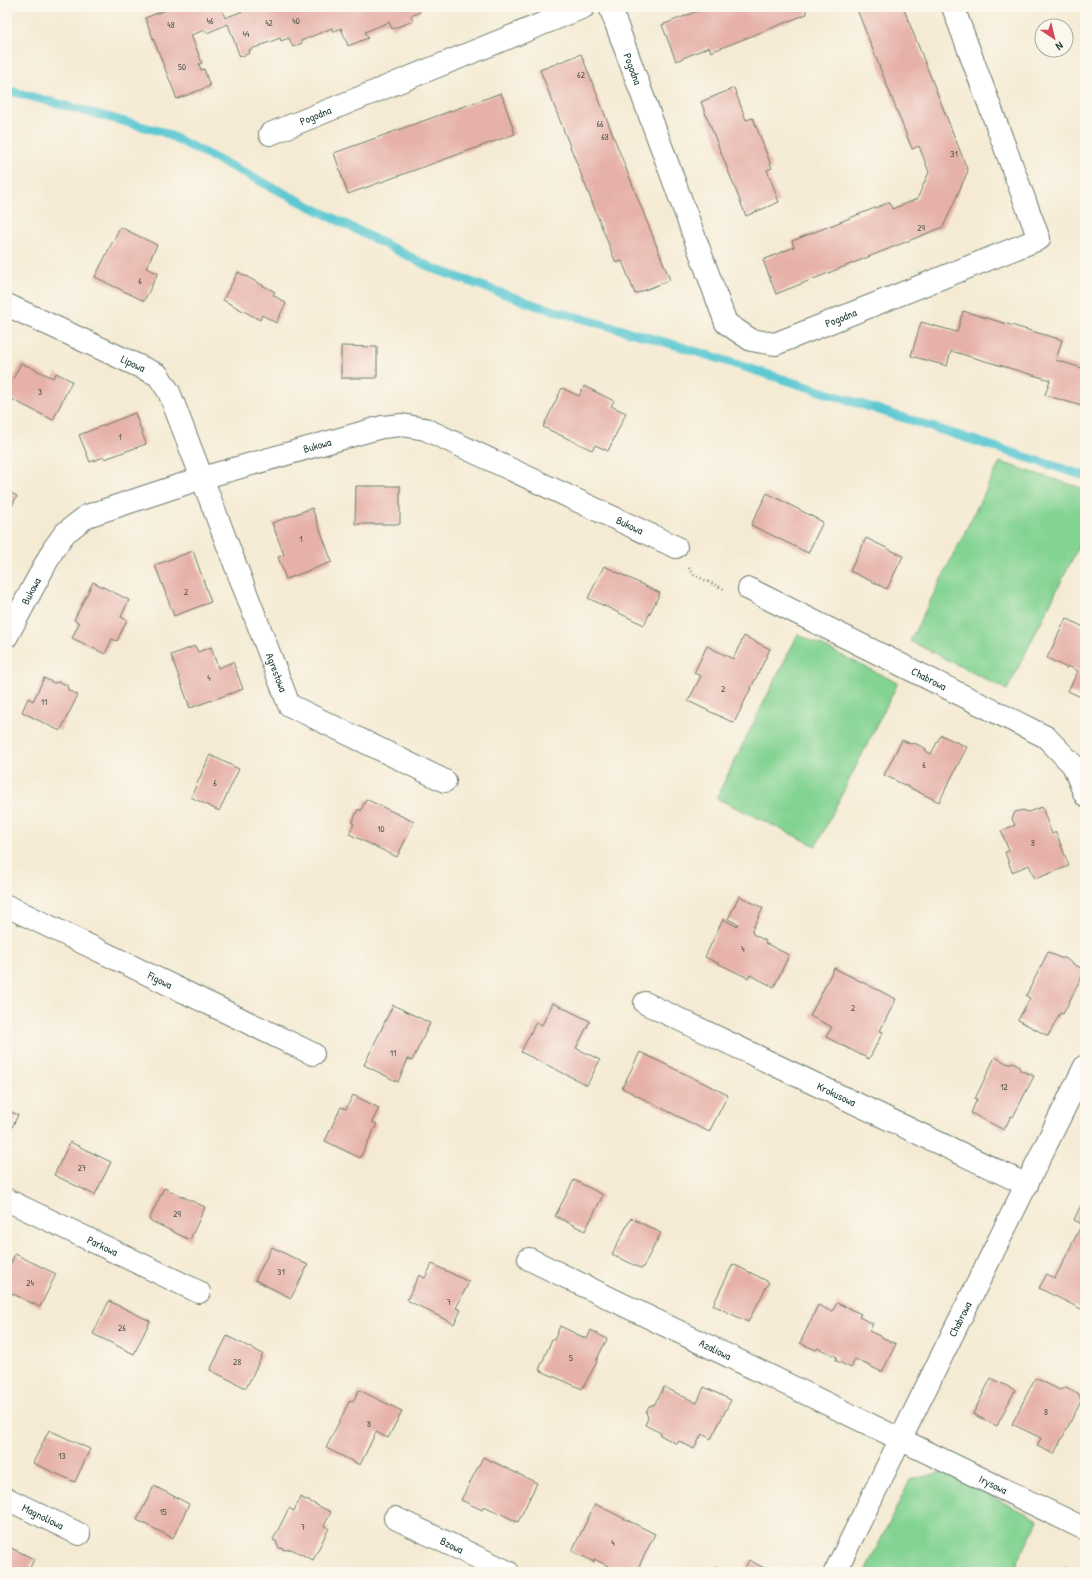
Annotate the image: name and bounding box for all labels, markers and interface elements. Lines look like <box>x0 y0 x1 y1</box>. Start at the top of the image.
house number: 46 <box>207 15 214 27</box>
house number: 40 <box>292 15 300 27</box>
house number: 42 <box>265 17 274 29</box>
north arrow <box>1034 18 1074 58</box>
house number: 48 <box>167 19 175 31</box>
house number: 44 <box>243 28 250 40</box>
text: N <box>1053 39 1066 54</box>
street label: Pogodna <box>621 51 645 87</box>
house number: 50 <box>178 61 186 73</box>
house number: 62 <box>577 69 586 81</box>
street label: Pogodna <box>298 103 334 128</box>
house number: 66 <box>596 118 604 130</box>
house number: 68 <box>601 131 609 143</box>
house number: 31 <box>950 148 958 160</box>
house number: 29 <box>917 222 925 234</box>
house number: 6 <box>138 275 142 287</box>
street label: Pogodna <box>823 305 859 330</box>
street label: Lipowa <box>119 352 148 375</box>
house number: 3 <box>38 386 42 398</box>
house number: 1 <box>118 431 122 443</box>
street label: Bukowa <box>302 435 333 456</box>
street label: Bukowa <box>614 513 646 538</box>
house number: 1 <box>299 533 303 545</box>
street label: Bukowa <box>18 575 44 607</box>
house number: 2 <box>184 586 189 598</box>
street label: Agrestowa <box>263 651 291 695</box>
street label: Chabrowa <box>909 664 949 694</box>
house number: 4 <box>207 672 211 684</box>
house number: 2 <box>721 683 726 695</box>
house number: 11 <box>41 696 47 708</box>
house number: 6 <box>922 759 926 771</box>
house number: 6 <box>213 777 217 789</box>
house number: 10 <box>377 823 385 835</box>
house number: 8 <box>1031 837 1035 849</box>
house number: 4 <box>741 943 745 955</box>
street label: Figowa <box>145 968 175 992</box>
house number: 2 <box>851 1002 856 1014</box>
house number: 11 <box>390 1047 396 1059</box>
street label: Krokusowa <box>815 1079 859 1110</box>
house number: 12 <box>1000 1081 1009 1093</box>
house number: 27 <box>78 1162 87 1174</box>
house number: 29 <box>173 1208 181 1220</box>
street label: Parkowa <box>85 1233 121 1259</box>
house number: 31 <box>277 1266 285 1278</box>
house number: 24 <box>26 1277 34 1289</box>
house number: 7 <box>447 1296 452 1308</box>
street label: Chabrowa <box>945 1299 975 1339</box>
house number: 26 <box>118 1322 126 1334</box>
street label: Azaliowa <box>697 1336 734 1363</box>
house number: 5 <box>569 1352 573 1364</box>
house number: 28 <box>233 1356 241 1368</box>
house number: 8 <box>1044 1406 1048 1418</box>
house number: 8 <box>367 1418 371 1430</box>
house number: 13 <box>58 1450 66 1462</box>
street label: Irysowa <box>977 1472 1010 1497</box>
street label: Magnoliowa <box>20 1500 67 1533</box>
house number: 15 <box>159 1506 167 1518</box>
house number: 7 <box>301 1521 306 1533</box>
street label: Bzowa <box>438 1534 466 1557</box>
house number: 4 <box>611 1537 615 1549</box>

